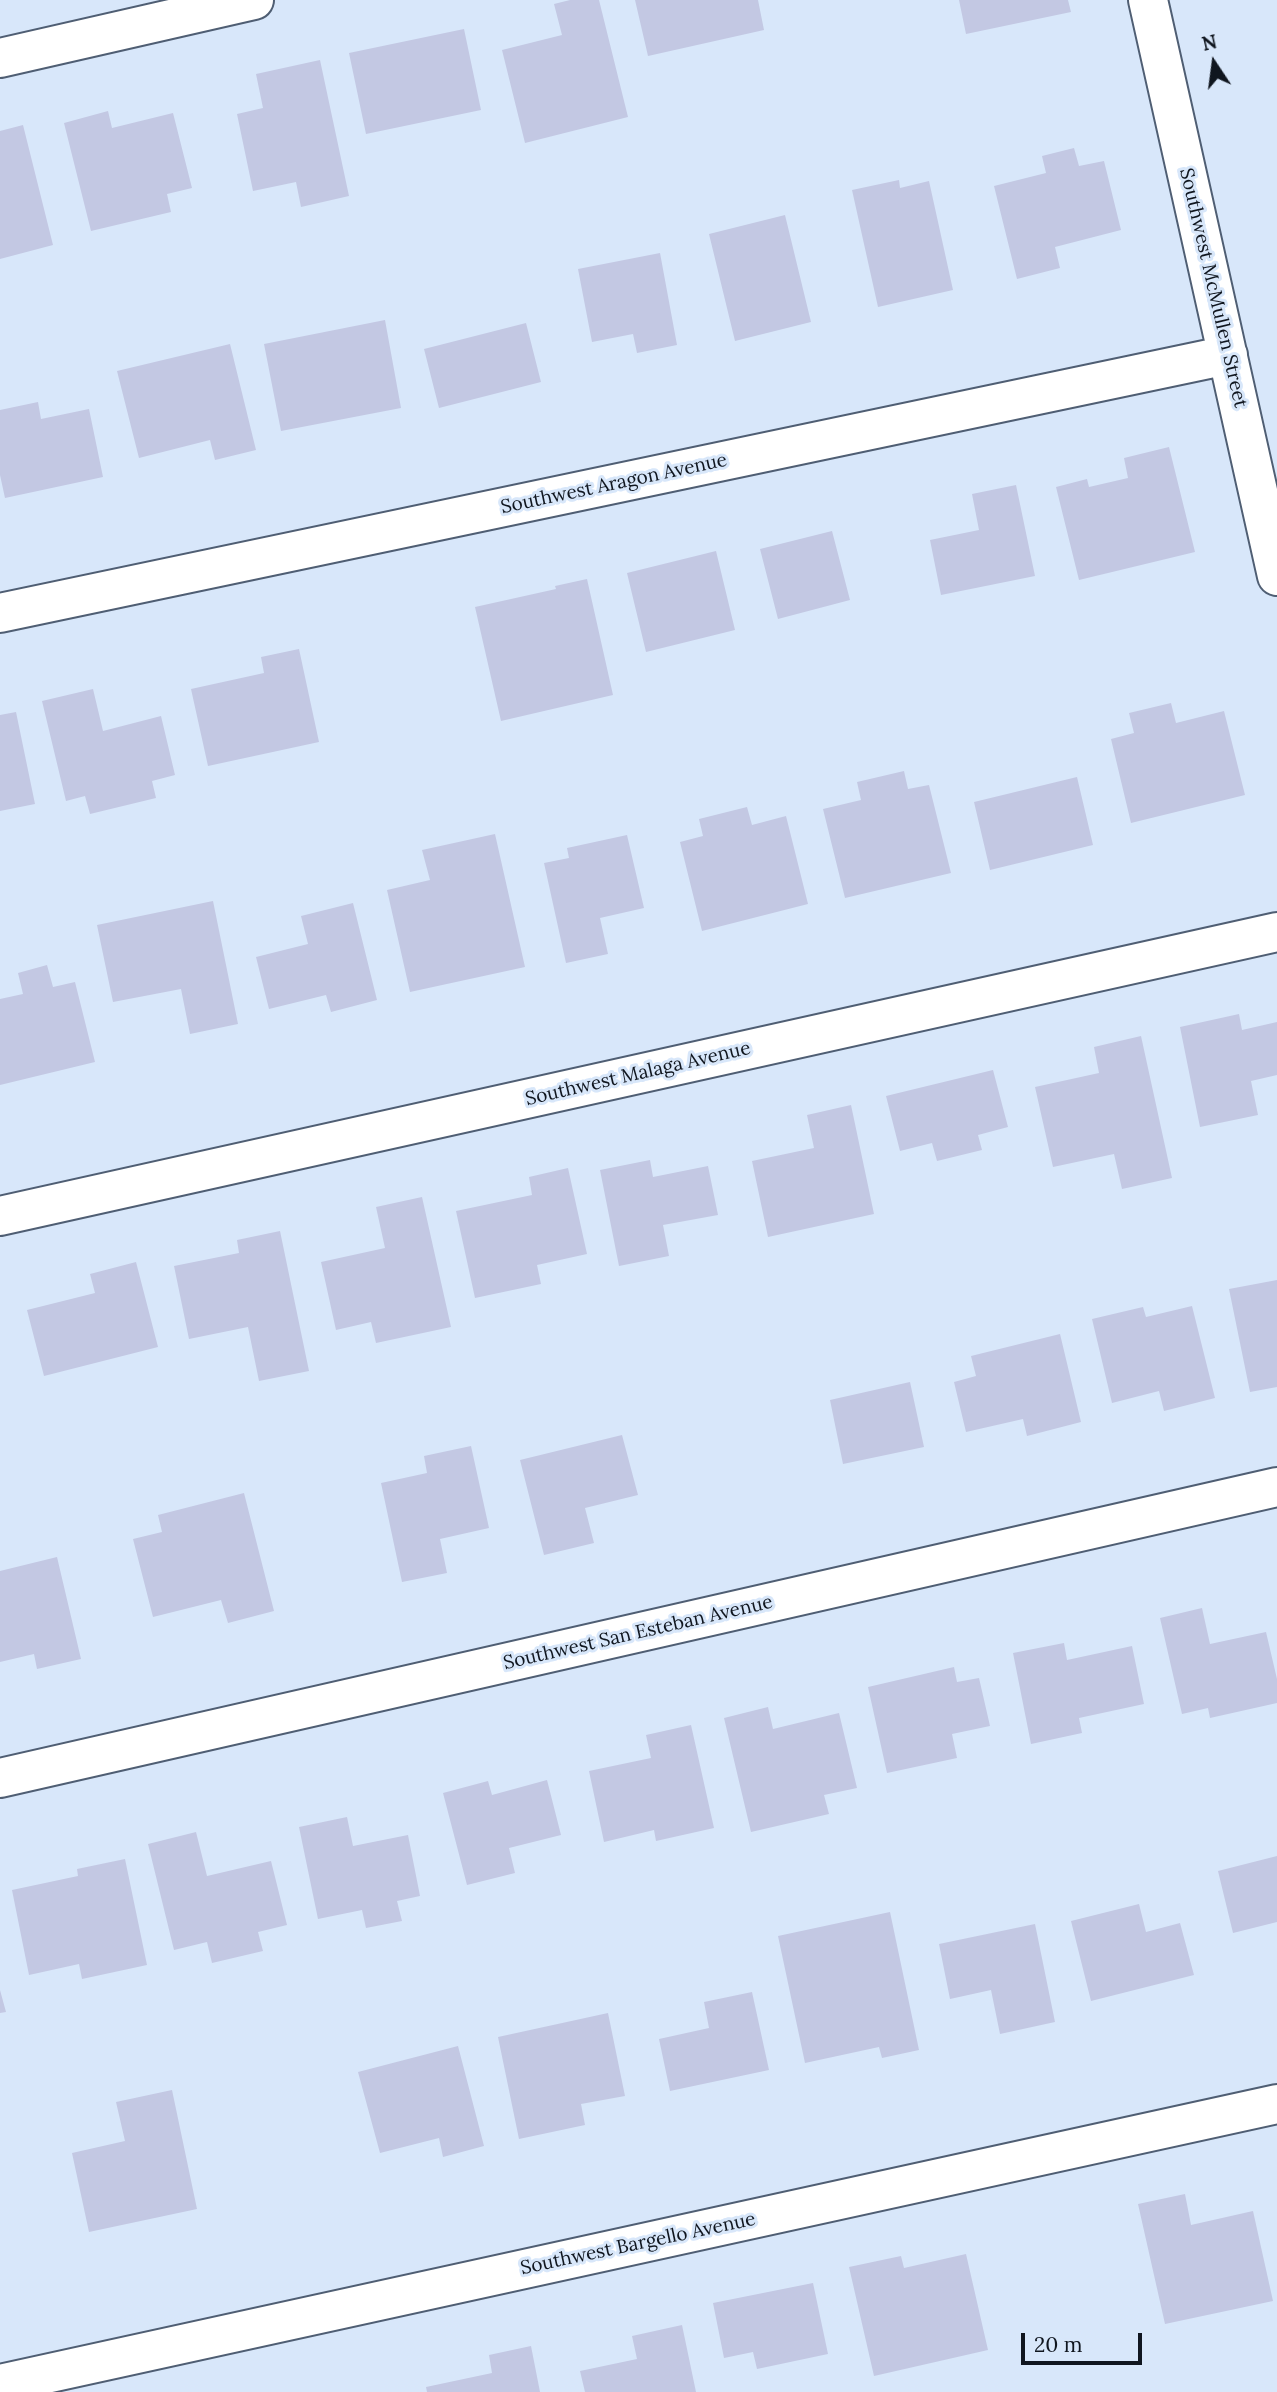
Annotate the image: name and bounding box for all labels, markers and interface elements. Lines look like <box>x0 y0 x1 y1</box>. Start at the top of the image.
north arrow <box>1179 28 1249 98</box>
text: N <box>1199 29 1219 56</box>
street label: Southwest McMullen Street <box>1174 166 1252 410</box>
street label: Southwest Aragon Avenue <box>499 449 729 519</box>
street label: Southwest Malaga Avenue <box>523 1037 753 1111</box>
street label: Southwest San Esteban Avenue <box>501 1591 775 1675</box>
street label: Southwest Bargello Avenue <box>518 2208 758 2280</box>
scale bar <box>1025 2318 1146 2362</box>
text: 20 m <box>1034 2331 1083 2358</box>

